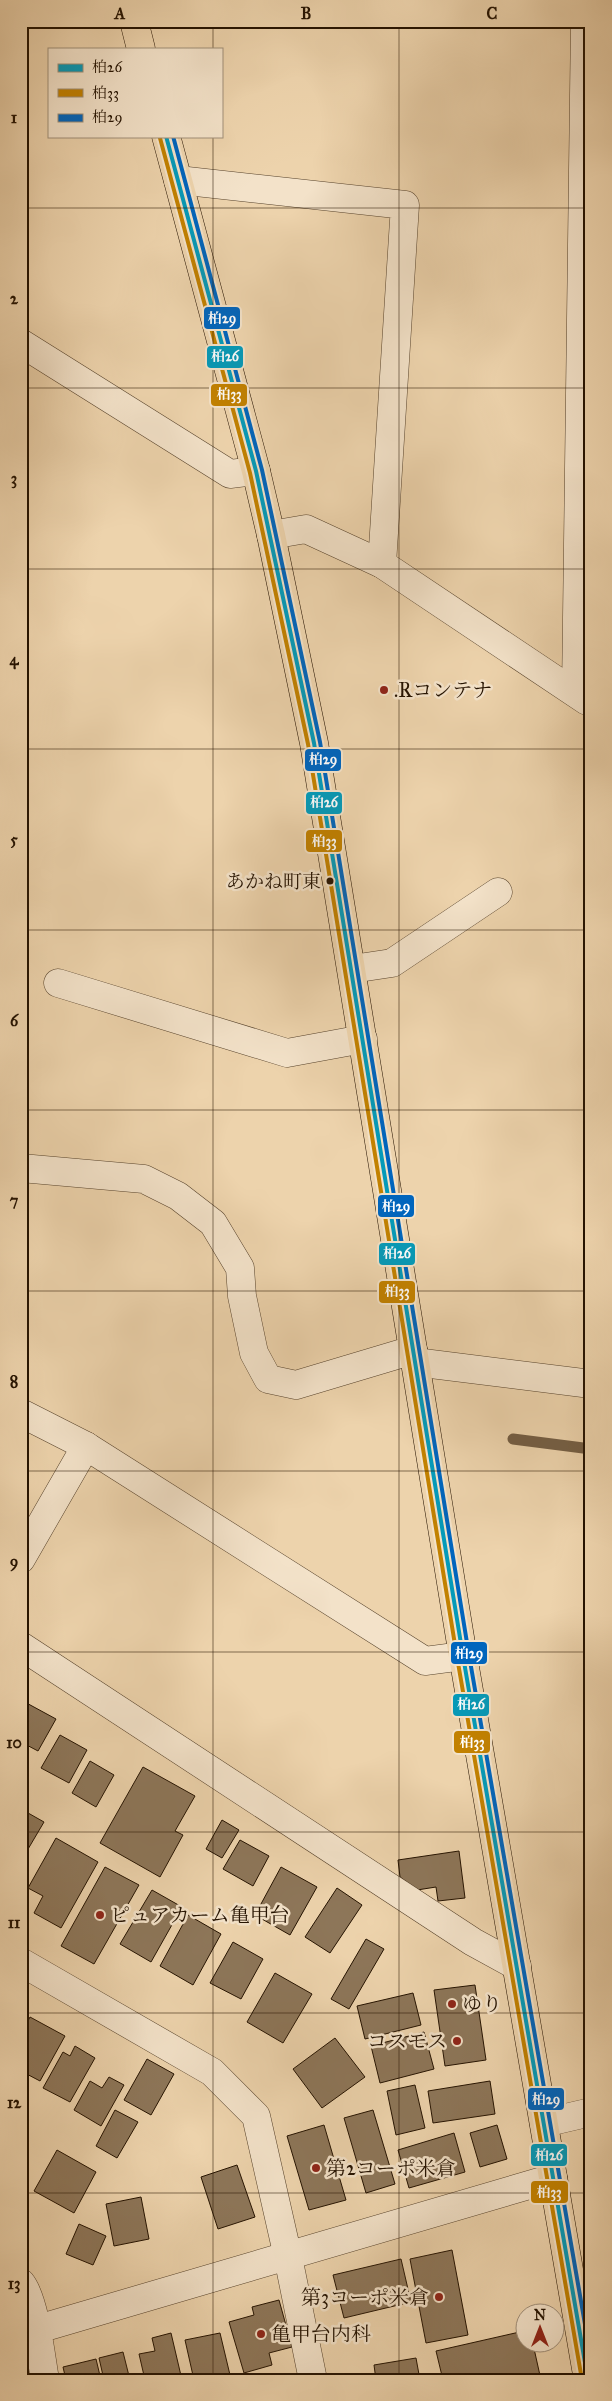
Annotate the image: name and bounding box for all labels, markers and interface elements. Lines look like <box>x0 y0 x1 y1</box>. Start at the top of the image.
text: A <box>114 4 126 23</box>
text: B <box>301 4 311 23</box>
text: C <box>487 4 498 23</box>
legend <box>48 48 222 138</box>
text: 柏26 <box>92 58 123 76</box>
text: 柏33 <box>92 84 119 102</box>
text: 1 <box>11 108 18 127</box>
text: 柏29 <box>92 108 122 126</box>
text: 2 <box>10 289 19 308</box>
line badge: 柏29 <box>203 306 241 330</box>
text: 柏29 <box>208 310 236 328</box>
line badge: 柏26 <box>206 345 244 369</box>
text: 柏26 <box>211 348 240 365</box>
line badge: 柏33 <box>210 383 248 407</box>
text: 柏33 <box>216 386 242 404</box>
text: 3 <box>11 469 17 489</box>
text: 4 <box>10 650 20 670</box>
place label: .Rコンテナ <box>394 678 492 702</box>
marker: .Rコンテナ <box>378 684 390 696</box>
line badge: 柏29 <box>304 748 342 772</box>
text: 柏29 <box>309 751 337 769</box>
line badge: 柏26 <box>305 791 343 815</box>
text: 柏26 <box>310 794 339 811</box>
line badge: 柏33 <box>305 829 343 853</box>
text: 5 <box>10 830 18 849</box>
text: 柏33 <box>311 833 337 851</box>
place label: あかね町東 <box>226 870 321 893</box>
marker: あかね町東 <box>325 876 335 886</box>
text: 6 <box>10 1011 19 1030</box>
text: 7 <box>10 1191 19 1210</box>
line badge: 柏29 <box>377 1194 415 1218</box>
text: 柏29 <box>382 1198 410 1216</box>
line badge: 柏26 <box>378 1242 416 1266</box>
text: 柏26 <box>383 1245 412 1262</box>
line badge: 柏33 <box>378 1280 416 1304</box>
text: 柏33 <box>384 1283 410 1301</box>
text: 8 <box>10 1372 18 1391</box>
text: 9 <box>10 1552 18 1572</box>
line badge: 柏29 <box>450 1641 488 1665</box>
text: 柏29 <box>455 1645 483 1663</box>
line badge: 柏26 <box>452 1693 490 1717</box>
text: 柏26 <box>457 1696 486 1713</box>
line badge: 柏33 <box>453 1730 491 1754</box>
text: 10 <box>6 1733 22 1752</box>
text: 柏33 <box>459 1734 485 1752</box>
place label: ピュアカーム亀甲台 <box>110 1903 290 1927</box>
marker: ピュアカーム亀甲台 <box>94 1909 106 1921</box>
text: 11 <box>8 1913 21 1932</box>
place label: ゆり <box>462 1992 502 2016</box>
marker: ゆり <box>446 1998 458 2010</box>
place label: コスモス <box>367 2029 447 2053</box>
marker: コスモス <box>451 2035 463 2047</box>
line badge: 柏29 <box>527 2087 565 2111</box>
text: 柏29 <box>532 2091 560 2109</box>
text: 12 <box>7 2093 22 2112</box>
line badge: 柏26 <box>530 2143 568 2167</box>
text: 柏26 <box>535 2147 564 2164</box>
place label: 第2コーポ米倉 <box>326 2156 456 2180</box>
marker: 第2コーポ米倉 <box>310 2162 322 2174</box>
line badge: 柏33 <box>530 2180 569 2204</box>
text: 柏33 <box>536 2184 562 2202</box>
text: 13 <box>8 2274 20 2294</box>
place label: 第3コーポ米倉 <box>301 2285 429 2309</box>
marker: 第3コーポ米倉 <box>433 2291 445 2303</box>
north arrow <box>514 2304 564 2354</box>
text: N <box>534 2307 546 2324</box>
place label: 亀甲台内科 <box>271 2322 371 2346</box>
marker: 亀甲台内科 <box>255 2328 267 2340</box>

